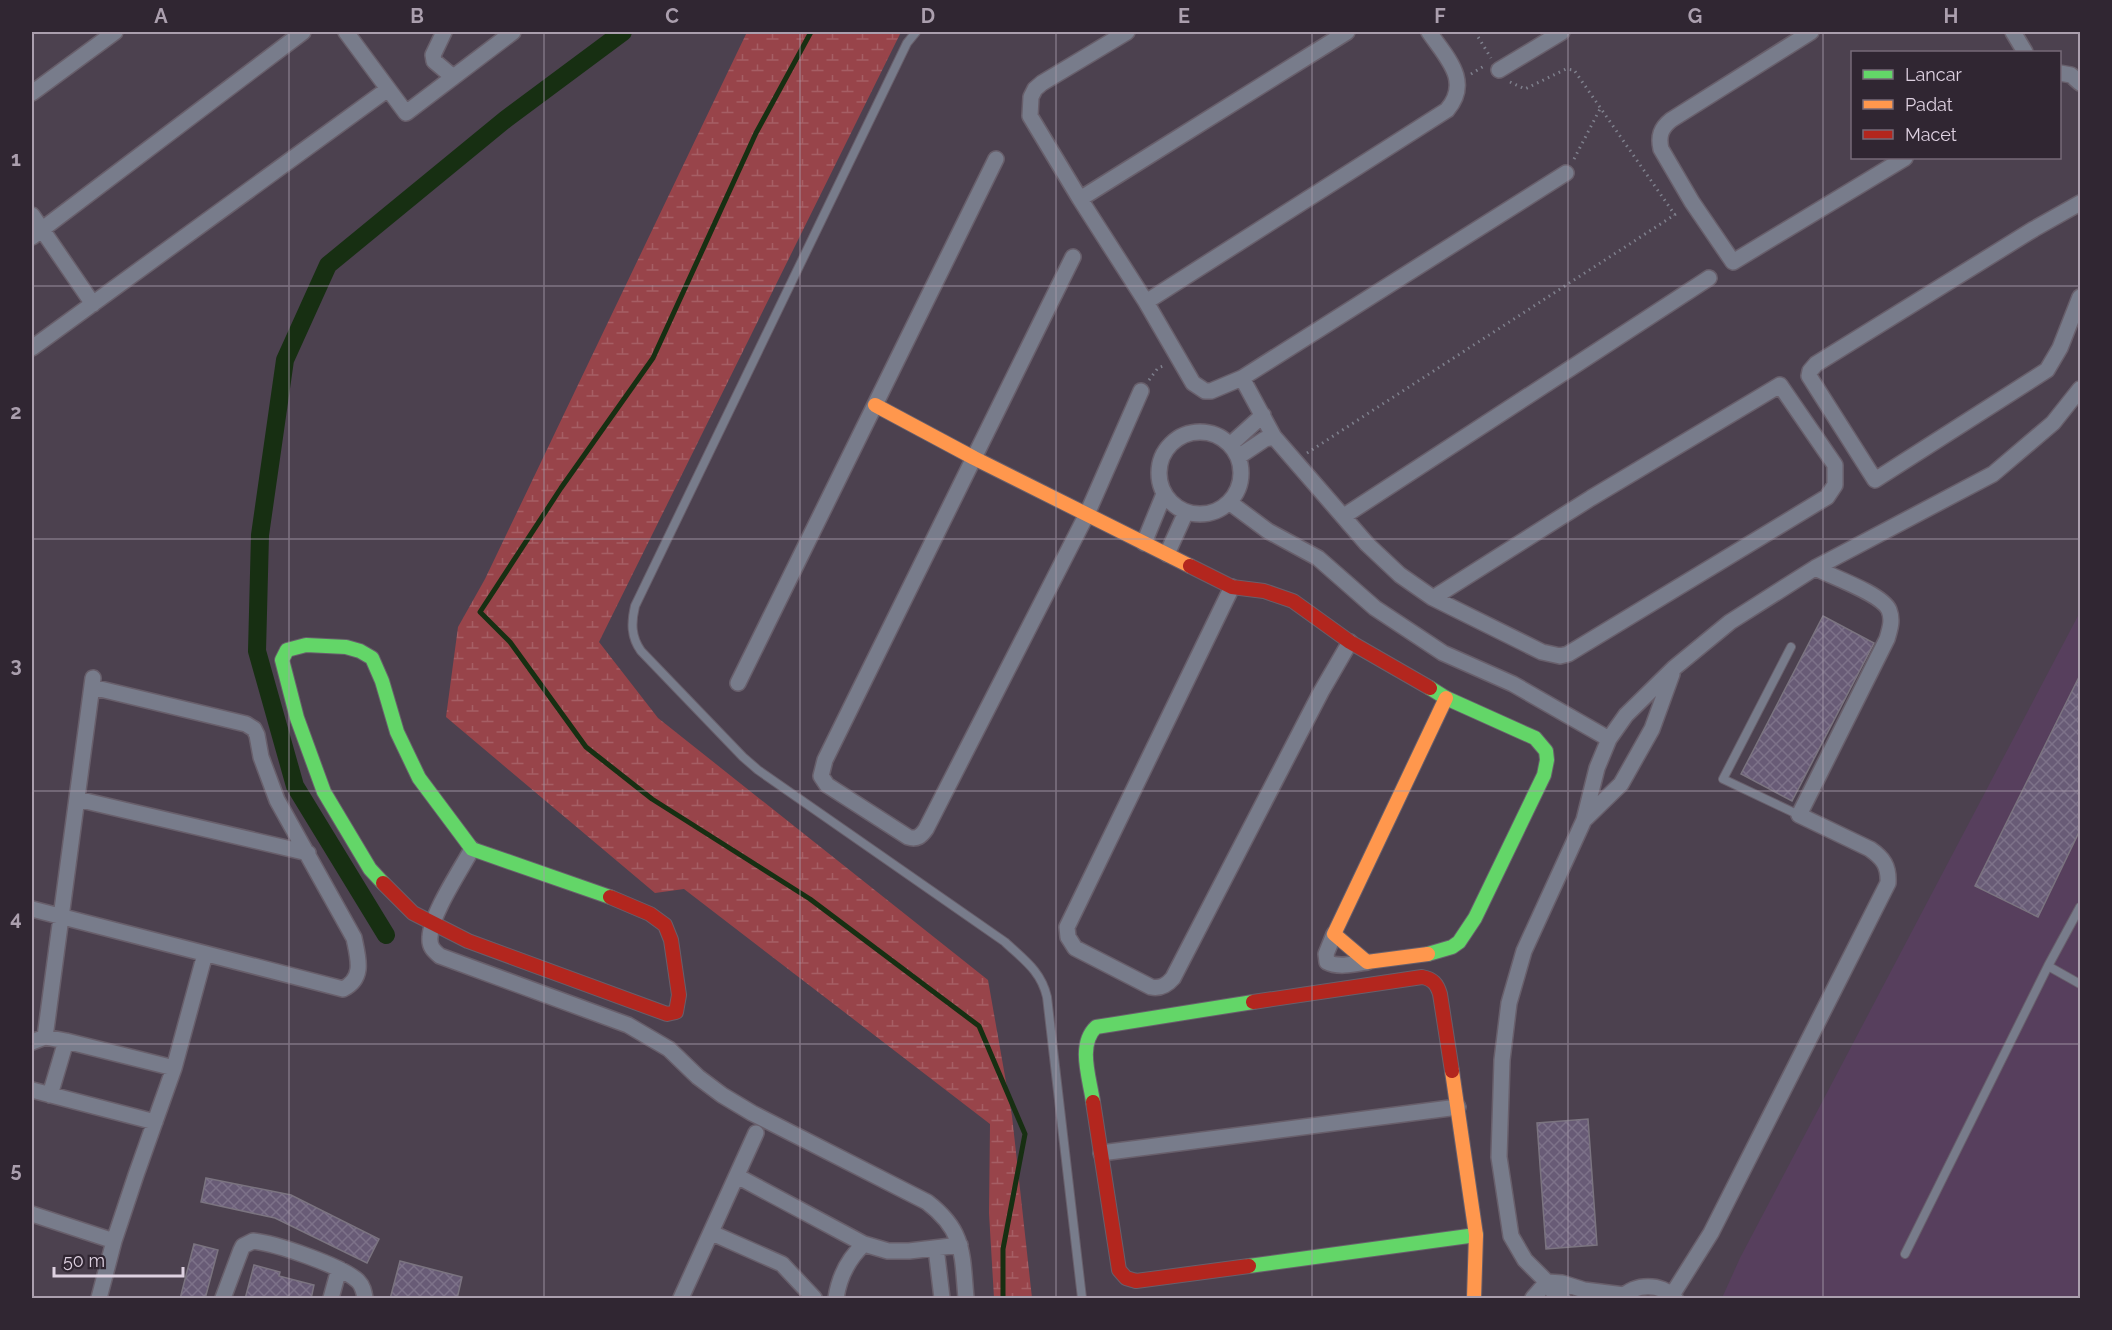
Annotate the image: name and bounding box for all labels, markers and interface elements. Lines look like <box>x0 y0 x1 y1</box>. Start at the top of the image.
text: A <box>154 4 168 28</box>
text: B <box>410 4 424 28</box>
text: C <box>665 4 679 28</box>
text: D <box>921 4 935 28</box>
text: E <box>1178 4 1190 28</box>
text: F <box>1434 4 1446 28</box>
text: G <box>1688 4 1702 28</box>
text: H <box>1944 4 1958 28</box>
legend <box>1851 51 2061 159</box>
text: Lancar <box>1905 64 1962 85</box>
text: Padat <box>1905 94 1953 115</box>
text: Macet <box>1905 124 1957 145</box>
text: 1 <box>11 147 21 171</box>
text: 2 <box>10 400 22 424</box>
text: 3 <box>10 653 22 677</box>
text: 4 <box>10 906 22 930</box>
text: 5 <box>10 1158 22 1182</box>
scale bar <box>54 1240 183 1278</box>
text: 50 m <box>63 1250 105 1271</box>

